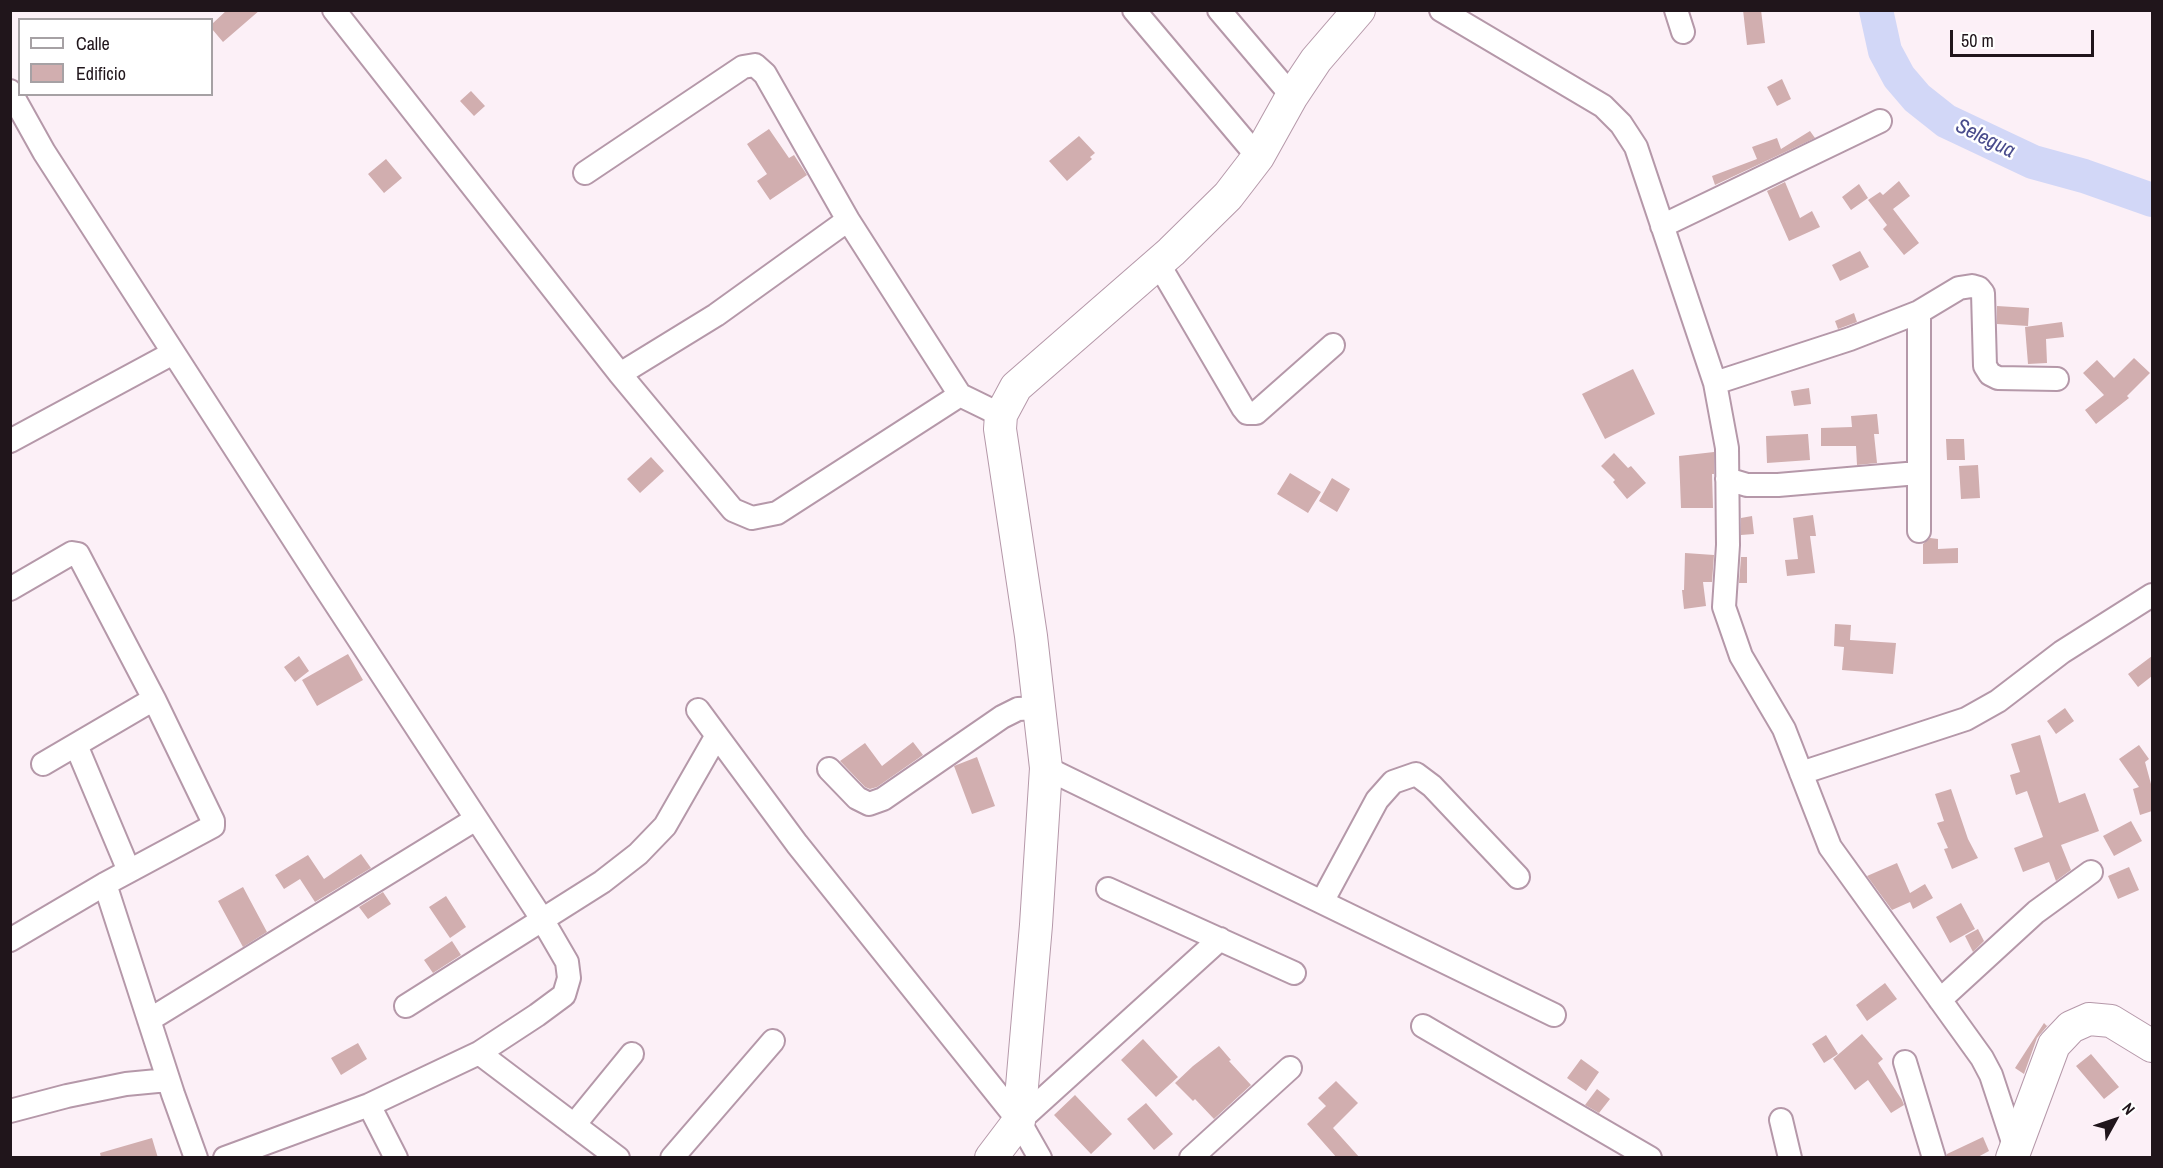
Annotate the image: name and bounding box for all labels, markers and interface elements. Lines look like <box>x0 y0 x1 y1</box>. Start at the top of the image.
legend <box>18 18 213 96</box>
scale bar <box>1953 18 2097 56</box>
text: 50 m <box>1961 28 1994 53</box>
text: Calle <box>76 31 110 56</box>
text: Edificio <box>76 61 126 86</box>
water label: Selegua <box>1951 114 2019 164</box>
north arrow <box>2085 1090 2145 1150</box>
text: N <box>2117 1098 2140 1119</box>

